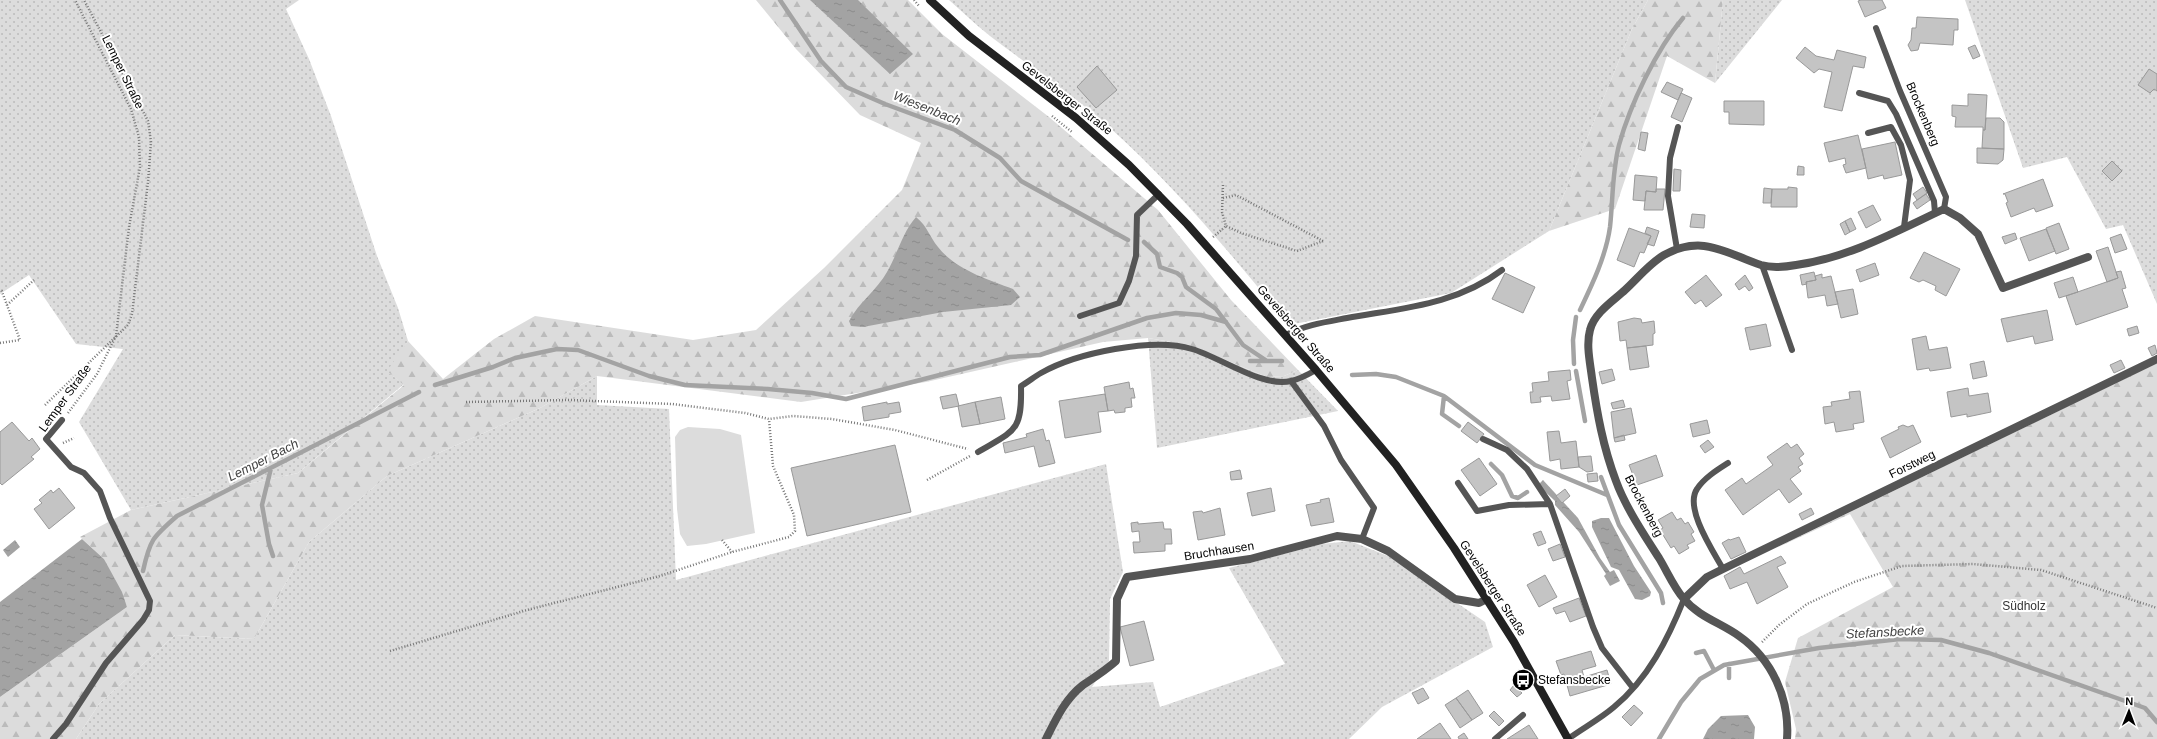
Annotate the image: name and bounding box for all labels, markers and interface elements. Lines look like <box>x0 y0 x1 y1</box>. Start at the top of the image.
street label: Lemper Straße <box>99 33 147 111</box>
street label: Gevelsberger Straße <box>1019 58 1115 138</box>
street label: Brockenberg <box>1903 80 1943 148</box>
water label: Wiesenbach <box>891 88 963 128</box>
street label: Gevelsberger Straße <box>1254 282 1338 376</box>
street label: Lemper Straße <box>36 361 94 434</box>
water label: Lemper Bach <box>225 436 301 484</box>
street label: Forstweg <box>1887 447 1937 481</box>
street label: Brockenberg <box>1622 473 1666 539</box>
street label: Gevelsberger Straße <box>1457 537 1529 639</box>
street label: Bruchhausen <box>1183 539 1255 563</box>
park label: Südholz <box>2002 599 2046 613</box>
water label: Stefansbecke <box>1845 622 1925 642</box>
bus stop icon: Stefansbecke <box>1510 667 1536 693</box>
place label: Stefansbecke <box>1538 673 1611 687</box>
north arrow <box>2109 691 2149 731</box>
text: N <box>2125 695 2133 707</box>

